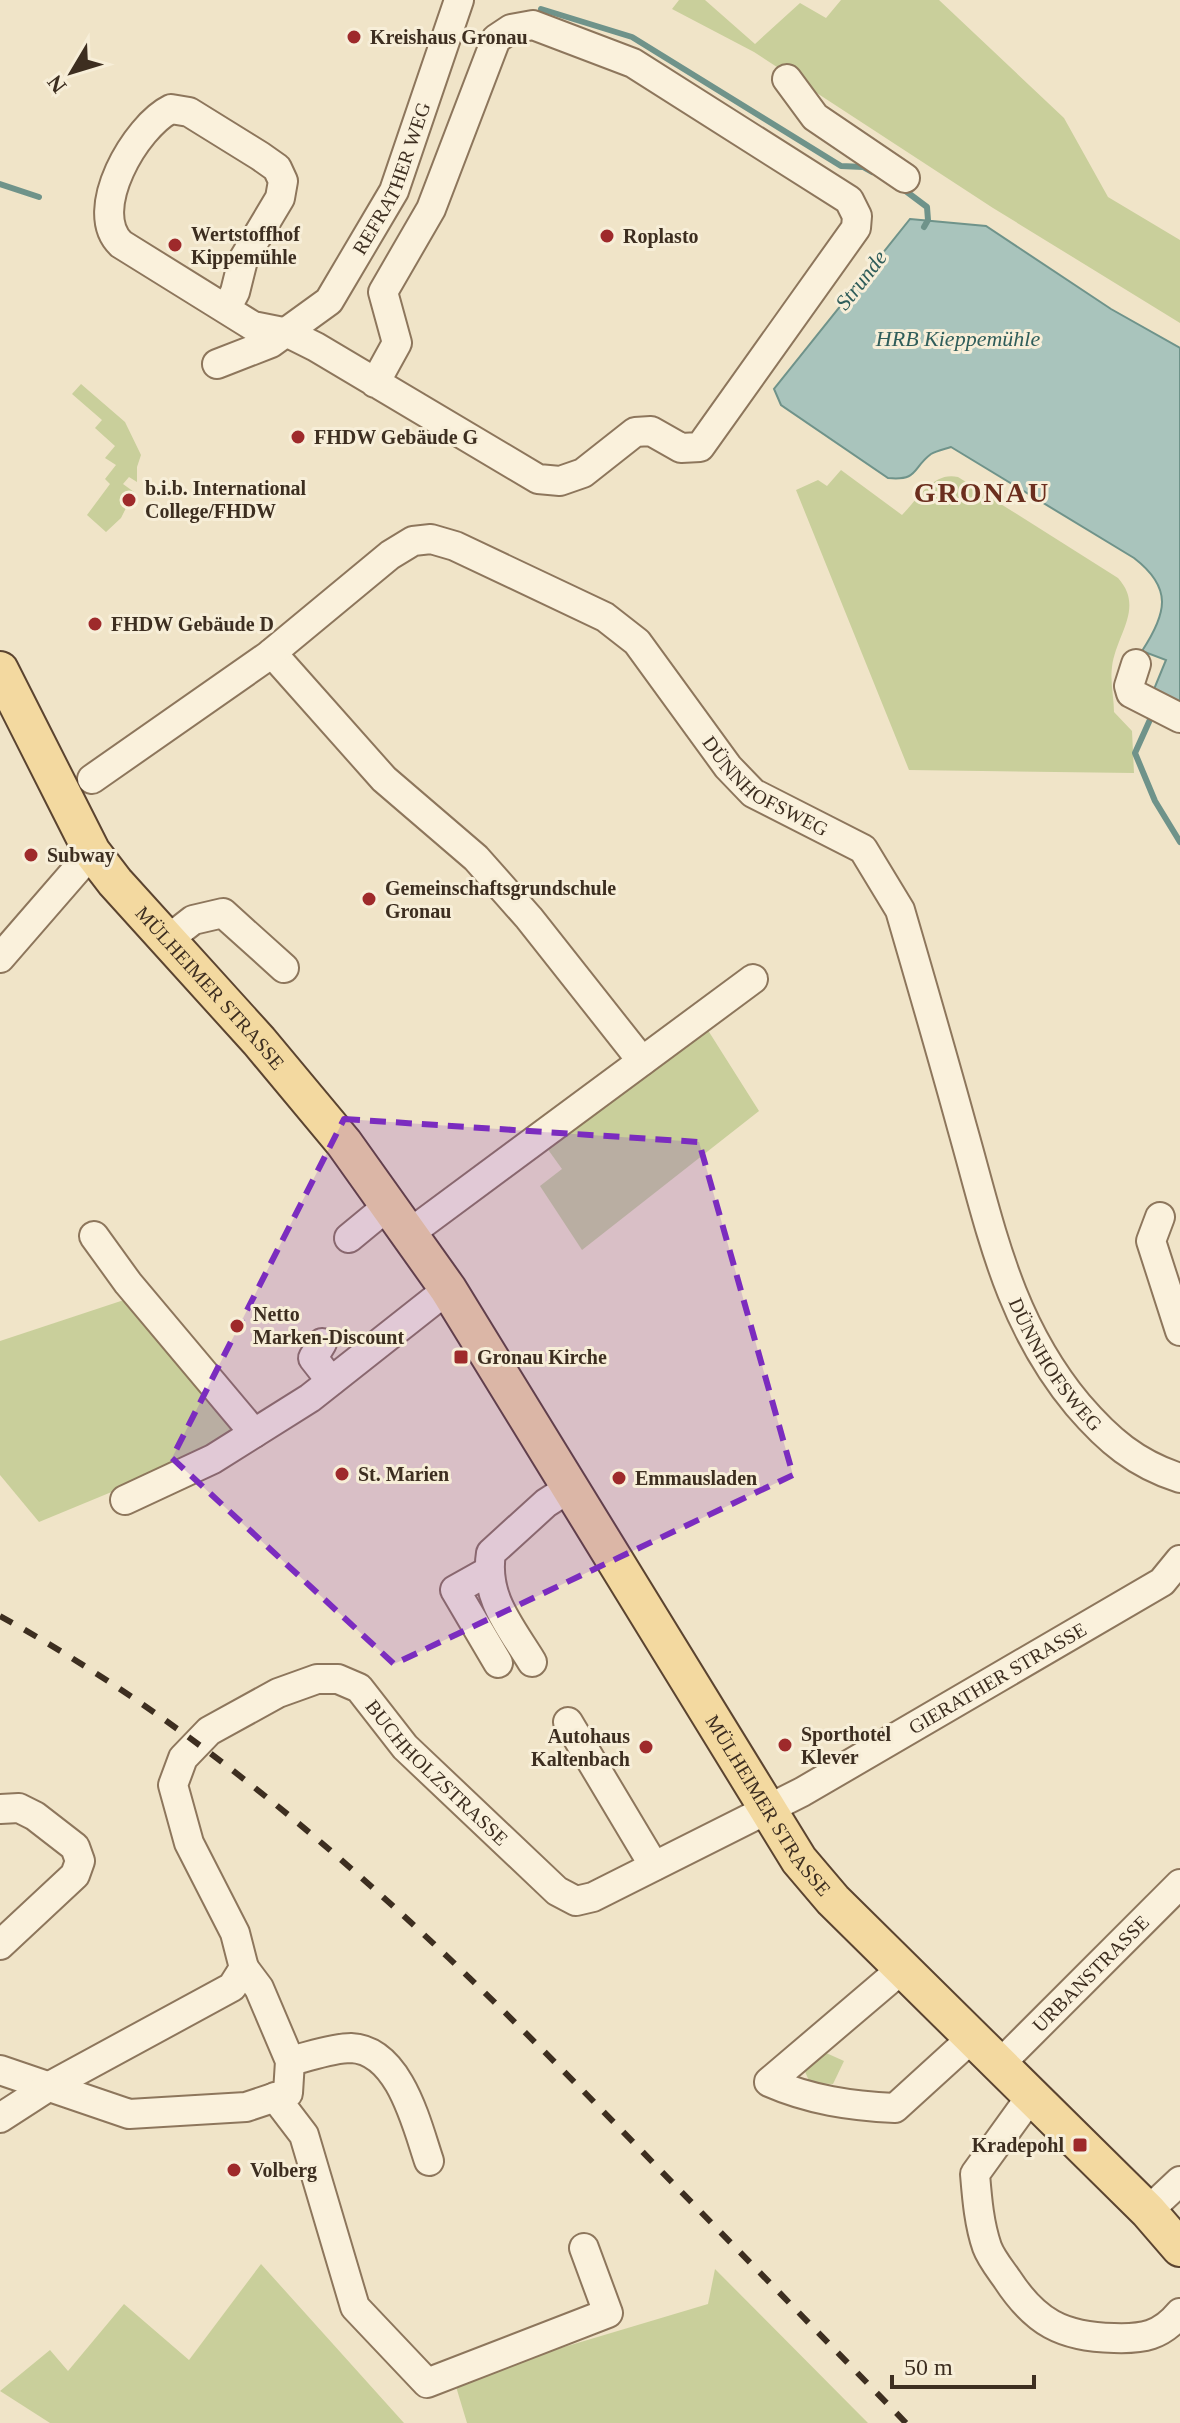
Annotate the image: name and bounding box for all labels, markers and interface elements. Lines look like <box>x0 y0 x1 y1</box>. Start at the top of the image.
place label: Kreishaus Gronau <box>370 26 528 48</box>
marker: Kreishaus Gronau <box>345 28 363 46</box>
north arrow <box>32 32 112 112</box>
text: N <box>42 70 71 98</box>
street label: REFRATHER WEG <box>348 99 434 258</box>
place label: Wertstoffhof Kippemühle <box>191 223 300 269</box>
place label: Roplasto <box>623 225 699 248</box>
marker: Roplasto <box>598 227 616 245</box>
marker: Wertstoffhof Kippemühle <box>166 236 184 254</box>
water label: Strunde <box>830 245 892 315</box>
water label: HRB Kieppemühle <box>875 326 1040 351</box>
place label: FHDW Gebäude G <box>314 426 479 448</box>
marker: FHDW Gebäude G <box>289 428 307 446</box>
place label: b.i.b. International College/FHDW <box>145 477 307 523</box>
district label: GRONAU <box>914 477 1050 508</box>
marker: b.i.b. International College/FHDW <box>120 491 138 509</box>
place label: FHDW Gebäude D <box>111 613 274 635</box>
marker: FHDW Gebäude D <box>86 615 104 633</box>
street label: DÜNNHOFSWEG <box>698 732 832 840</box>
place label: Subway <box>47 844 115 867</box>
marker: Subway <box>22 846 40 864</box>
place label: Gemeinschaftsgrundschule Gronau <box>385 877 616 922</box>
marker: Gemeinschaftsgrundschule Gronau <box>360 890 378 908</box>
street label: MÜLHEIMER STRASSE <box>131 902 289 1074</box>
street label: DÜNNHOFSWEG <box>1005 1295 1107 1435</box>
place label: Netto Marken-Discount <box>253 1303 404 1348</box>
marker: Netto Marken-Discount <box>228 1317 246 1335</box>
place label: Gronau Kirche <box>477 1346 607 1368</box>
marker: Gronau Kirche <box>452 1348 470 1366</box>
place label: St. Marien <box>358 1463 449 1485</box>
marker: St. Marien <box>333 1465 351 1483</box>
place label: Emmausladen <box>635 1467 757 1489</box>
marker: Emmausladen <box>610 1469 628 1487</box>
street label: GIERATHER STRASSE <box>905 1618 1090 1738</box>
street label: BUCHHOLZSTRASSE <box>361 1695 513 1850</box>
street label: MÜLHEIMER STRASSE <box>701 1711 835 1900</box>
place label: Sporthotel Klever <box>801 1723 891 1768</box>
place label: Autohaus Kaltenbach <box>531 1725 630 1770</box>
marker: Sporthotel Klever <box>776 1736 794 1754</box>
marker: Autohaus Kaltenbach <box>637 1738 655 1756</box>
street label: URBANSTRASSE <box>1028 1911 1153 2036</box>
place label: Kradepohl <box>972 2134 1064 2157</box>
marker: Kradepohl <box>1071 2136 1089 2154</box>
place label: Volberg <box>250 2159 317 2182</box>
marker: Volberg <box>225 2161 243 2179</box>
scale bar <box>892 2339 1034 2389</box>
text: 50 m <box>904 2354 953 2380</box>

